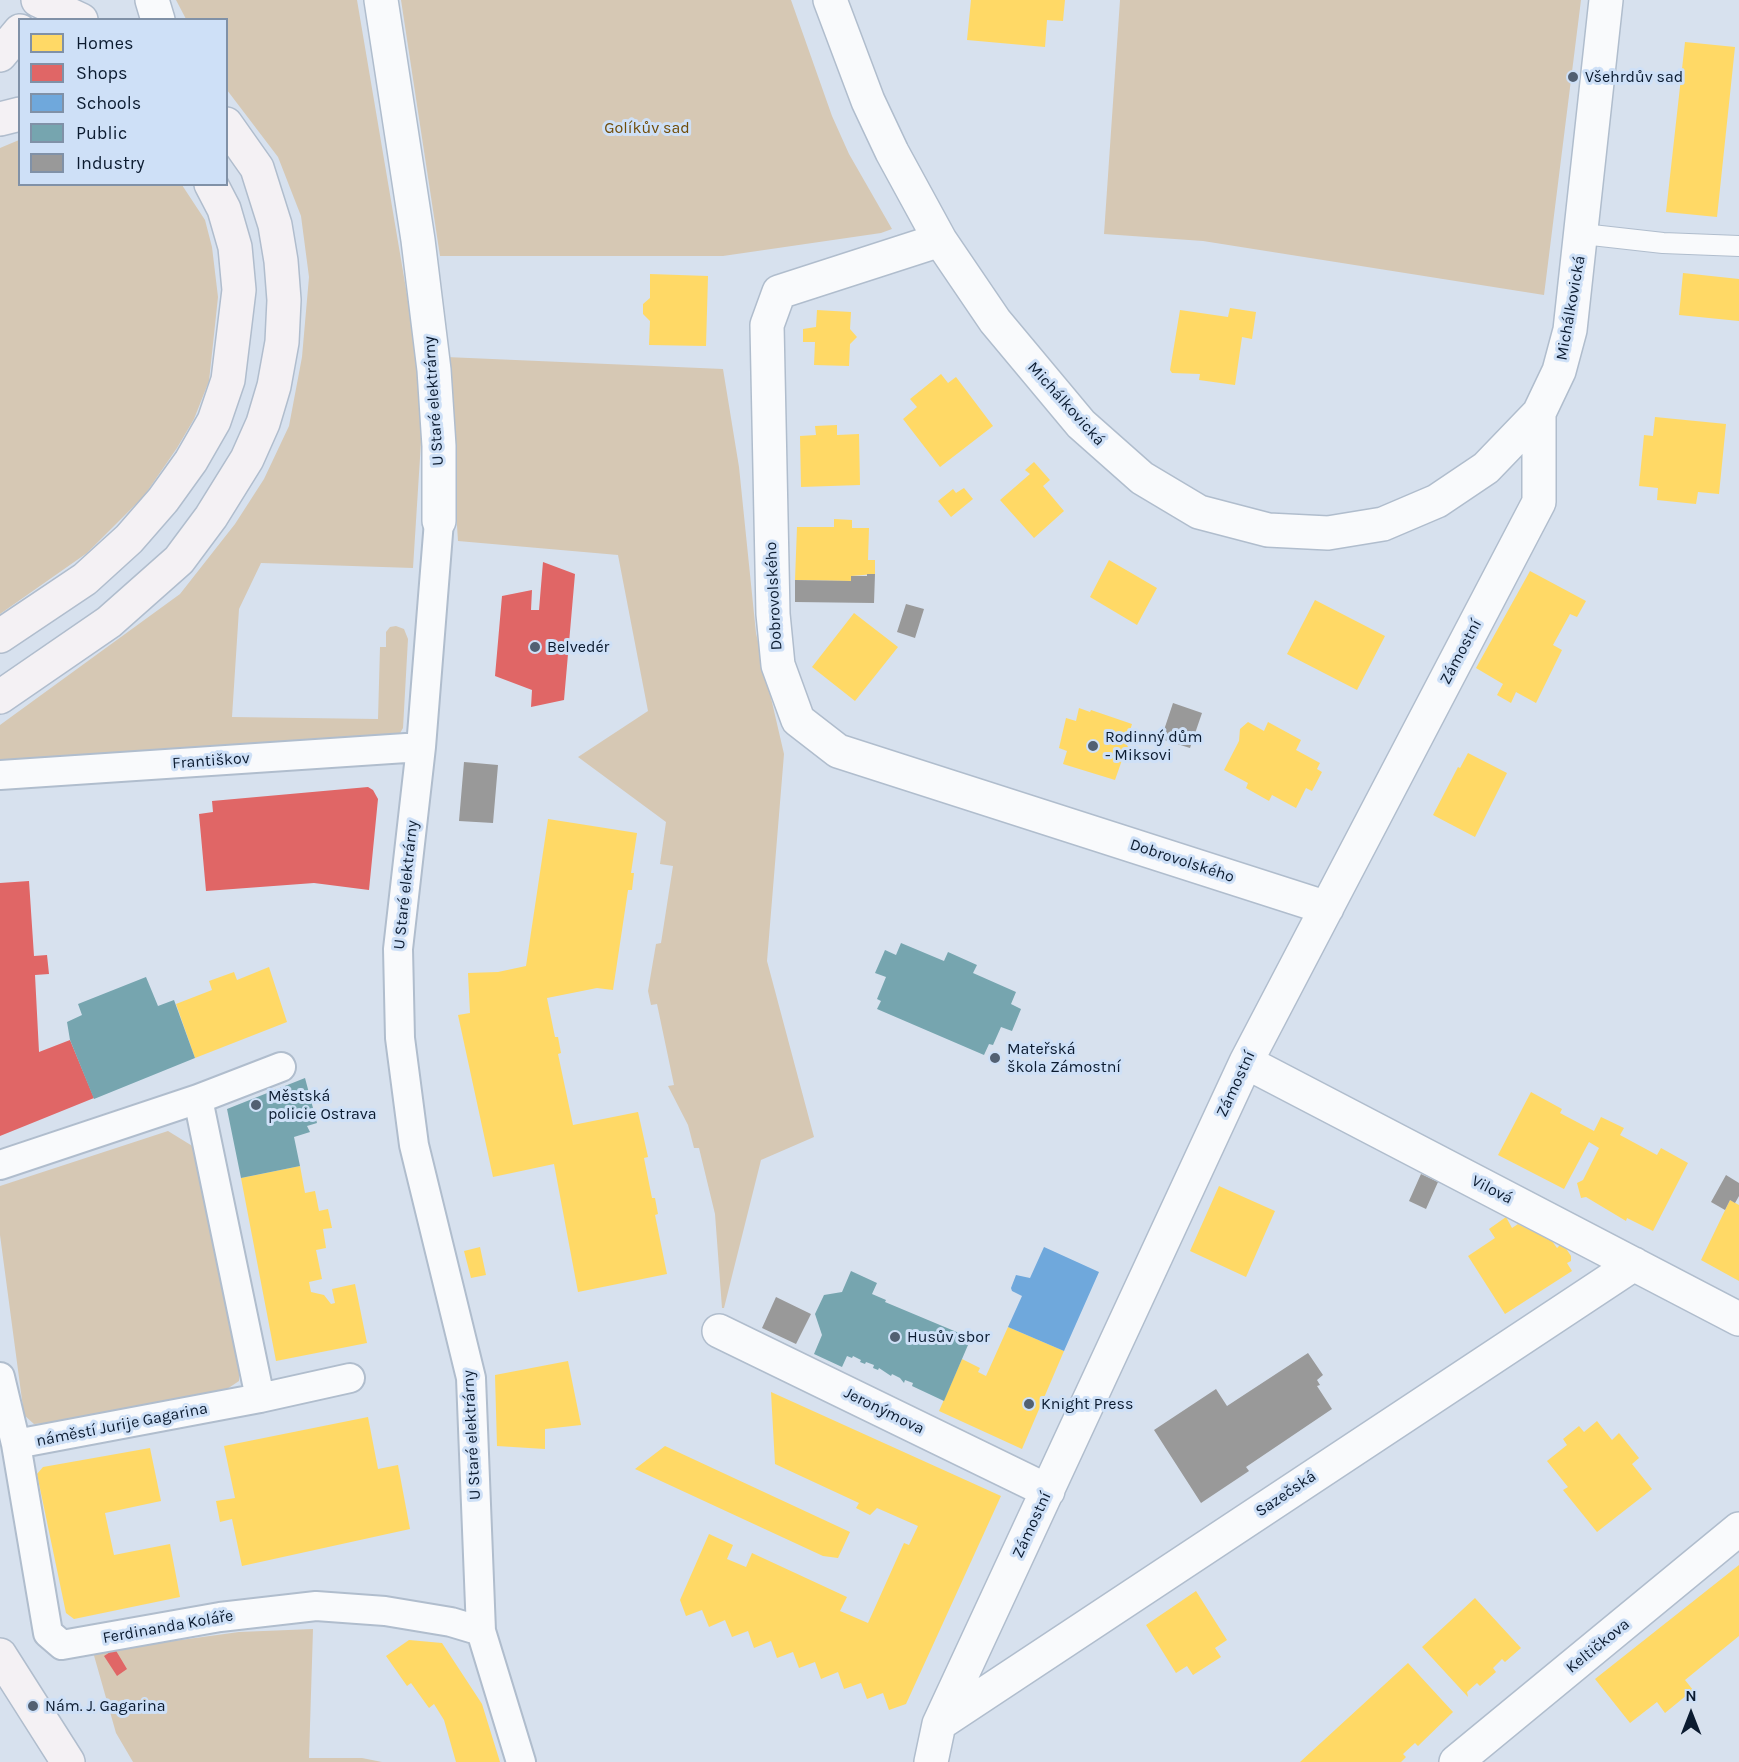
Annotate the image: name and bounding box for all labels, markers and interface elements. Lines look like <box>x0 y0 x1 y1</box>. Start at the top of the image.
legend <box>18 18 228 186</box>
text: Homes <box>76 32 133 54</box>
text: Shops <box>76 62 128 84</box>
place label: Všehrdův sad <box>1585 67 1683 87</box>
marker: Všehrdův sad <box>1566 70 1580 84</box>
text: Schools <box>76 92 141 114</box>
park label: Golíkův sad <box>604 118 690 138</box>
text: Public <box>76 122 127 144</box>
text: Industry <box>76 152 145 174</box>
street label: Michálkovická <box>1552 254 1590 362</box>
street label: U Staré elektrárny <box>420 336 448 466</box>
street label: Michálkovická <box>1023 358 1109 450</box>
street label: Dobrovolského <box>762 541 786 651</box>
street label: Zámostní <box>1436 616 1486 688</box>
place label: Belvedér <box>547 637 609 657</box>
marker: Belvedér <box>528 640 542 654</box>
place label: Rodinný dům - Miksovi <box>1105 727 1202 765</box>
marker: Rodinný dům - Miksovi <box>1086 739 1100 753</box>
street label: Františkov <box>172 749 250 773</box>
street label: U Staré elektrárny <box>390 819 422 951</box>
street label: Dobrovolského <box>1127 835 1237 887</box>
place label: Mateřská škola Zámostní <box>1007 1039 1121 1077</box>
street label: Zámostní <box>1212 1048 1260 1120</box>
marker: Mateřská škola Zámostní <box>988 1051 1002 1065</box>
place label: Městská policie Ostrava <box>268 1086 377 1124</box>
marker: Městská policie Ostrava <box>249 1098 263 1112</box>
street label: Vilová <box>1468 1171 1516 1209</box>
place label: Husův sbor <box>907 1327 990 1347</box>
marker: Husův sbor <box>888 1330 902 1344</box>
street label: U Staré elektrárny <box>459 1370 485 1500</box>
street label: Jeronýmova <box>841 1383 927 1439</box>
place label: Knight Press <box>1041 1394 1133 1414</box>
marker: Knight Press <box>1022 1397 1036 1411</box>
street label: náměstí Jurije Gagarina <box>35 1399 209 1451</box>
street label: Sazečská <box>1252 1467 1320 1521</box>
street label: Zámostní <box>1008 1489 1056 1561</box>
street label: Ferdinanda Koláře <box>101 1606 235 1648</box>
street label: Keltičkova <box>1562 1615 1634 1677</box>
north arrow <box>1661 1684 1721 1744</box>
text: N <box>1685 1686 1697 1705</box>
place label: Nám. J. Gagarina <box>45 1696 165 1716</box>
marker: Nám. J. Gagarina <box>26 1699 40 1713</box>

